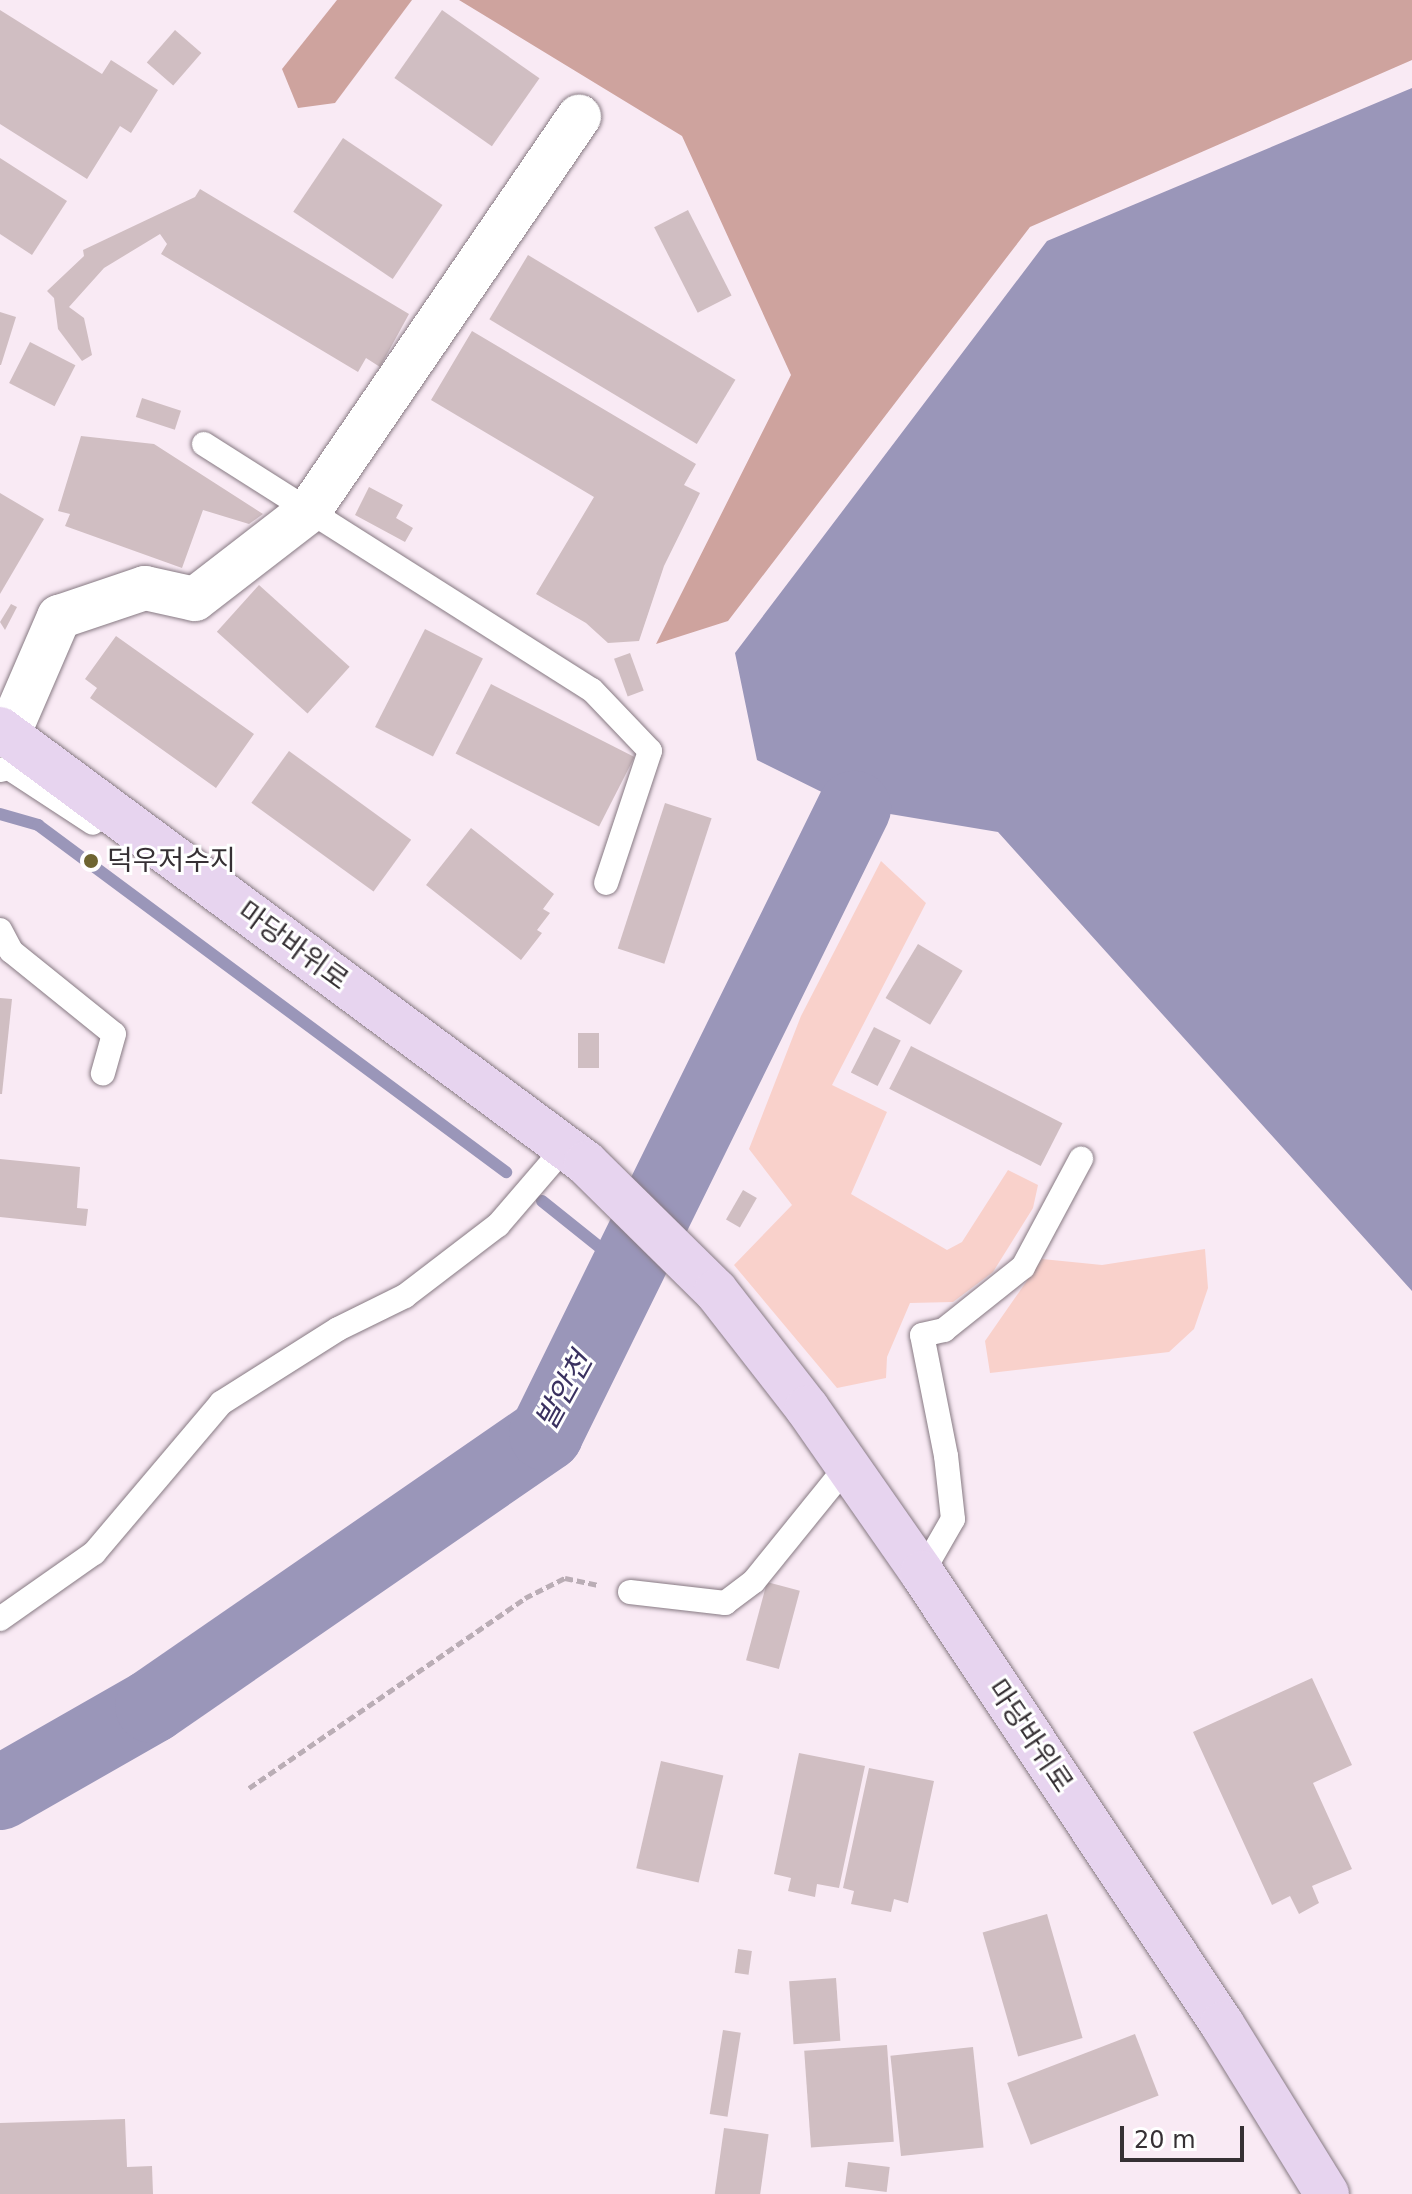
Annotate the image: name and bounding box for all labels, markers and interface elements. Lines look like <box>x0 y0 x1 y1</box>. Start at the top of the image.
place label: 덕우저수지 <box>107 844 236 878</box>
marker: 덕우저수지 <box>82 852 100 870</box>
street label: 마당바위로 <box>231 895 355 997</box>
water label: 발안천 <box>528 1346 600 1436</box>
street label: 마당바위로 <box>980 1673 1080 1799</box>
scale bar <box>1124 2110 1248 2160</box>
text: 20 m <box>1134 2126 1196 2154</box>

